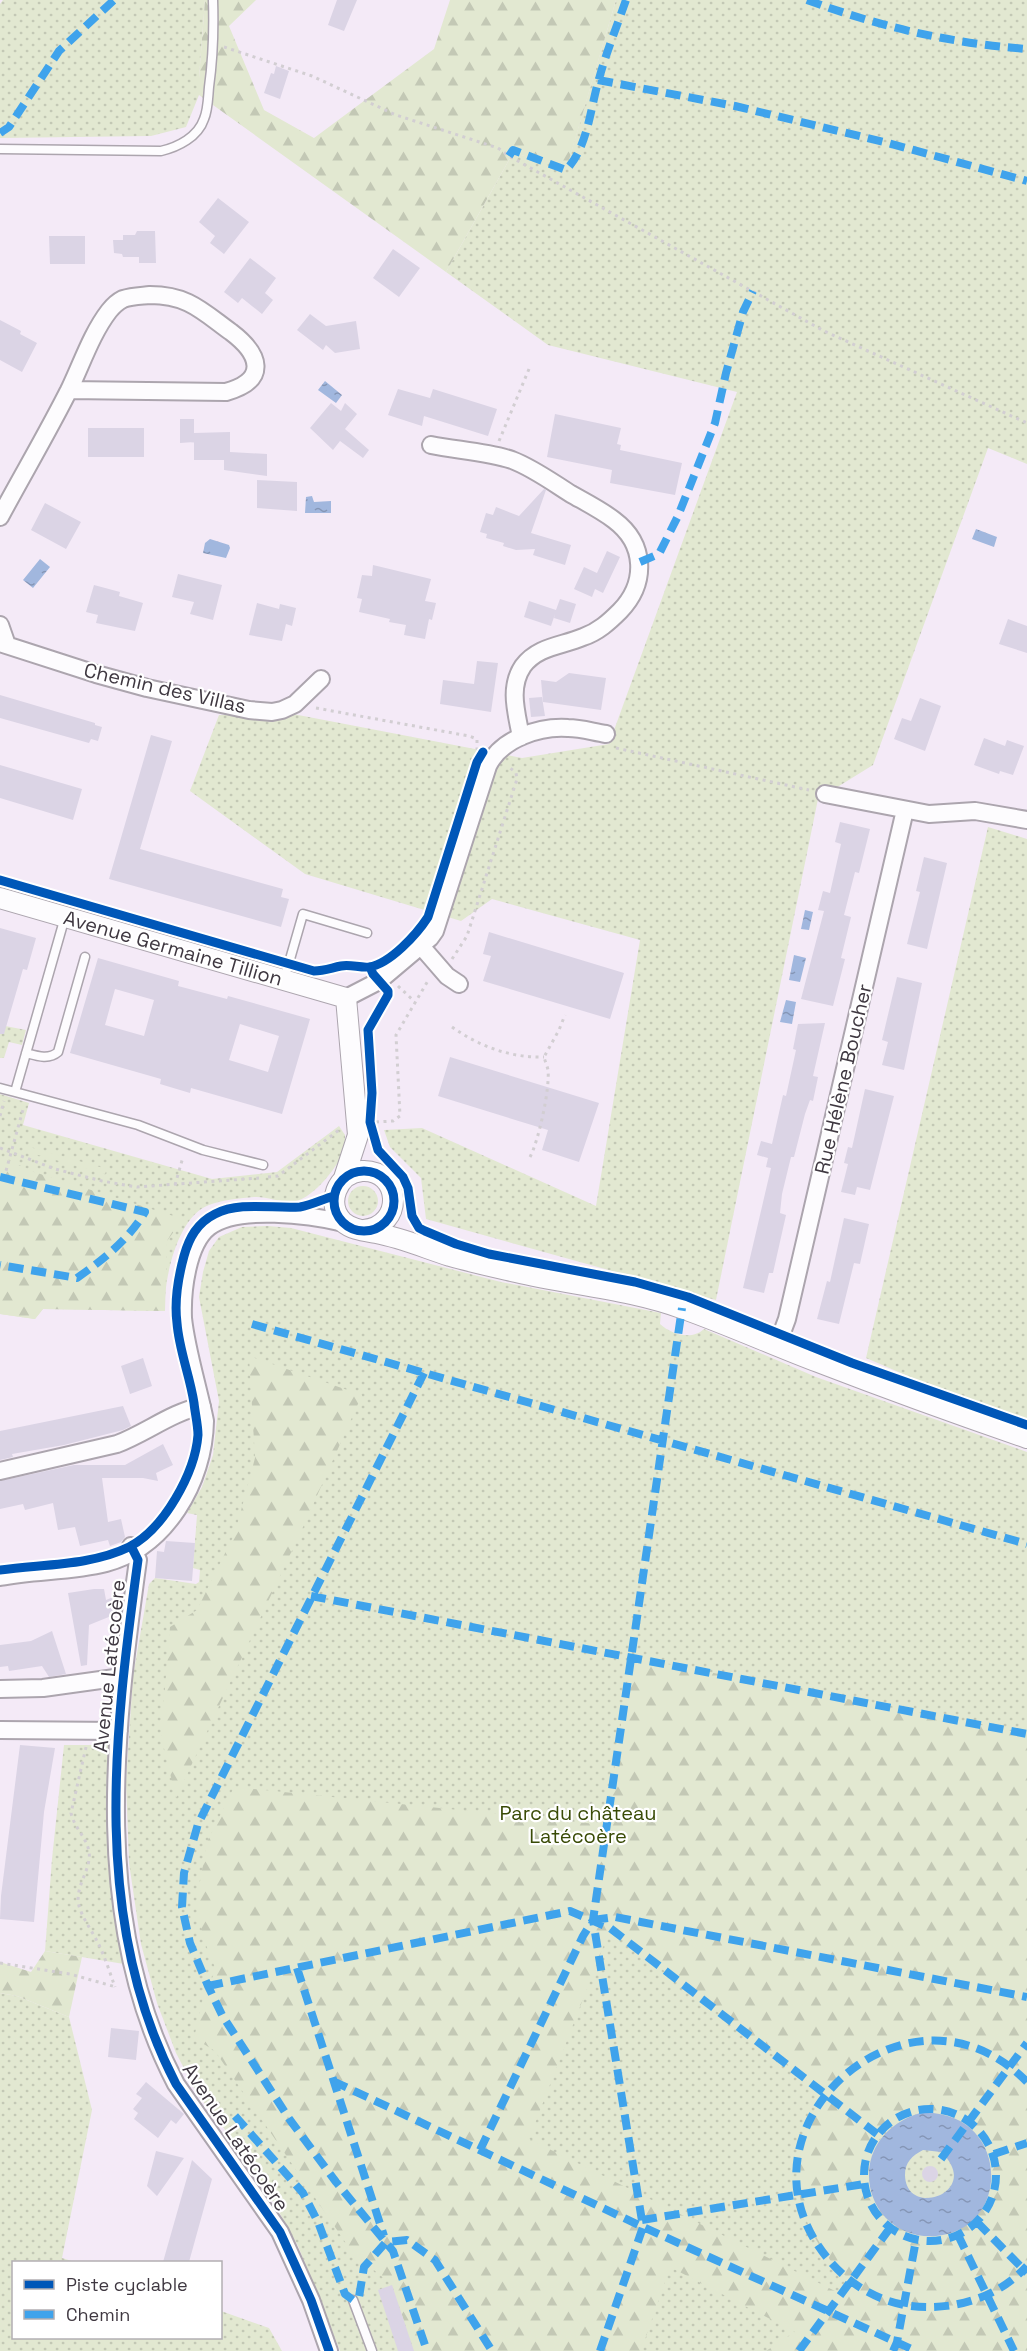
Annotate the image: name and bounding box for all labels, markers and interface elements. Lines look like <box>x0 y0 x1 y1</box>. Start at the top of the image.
street label: Chemin des Villas <box>81 657 249 719</box>
street label: Avenue Germaine Tillion <box>61 904 285 992</box>
street label: Rue Hélène Boucher <box>808 981 878 1177</box>
street label: Avenue Latécoère <box>87 1578 131 1754</box>
park label: Parc du château Latécoère <box>499 1800 657 1849</box>
street label: Avenue Latécoère <box>177 2058 295 2216</box>
legend <box>12 2261 222 2339</box>
text: Piste cyclable <box>66 2273 188 2296</box>
text: Chemin <box>66 2303 130 2326</box>

